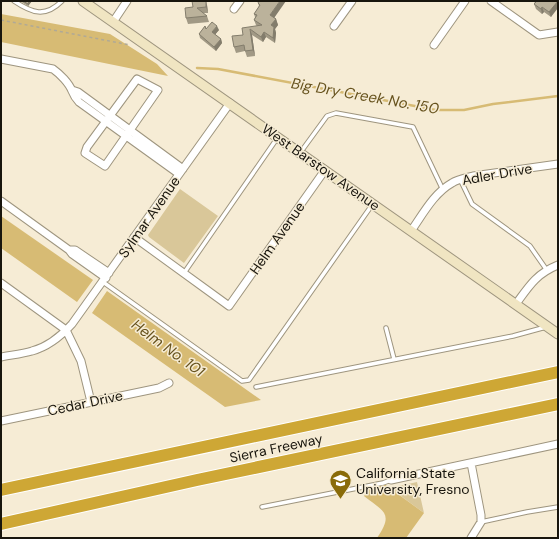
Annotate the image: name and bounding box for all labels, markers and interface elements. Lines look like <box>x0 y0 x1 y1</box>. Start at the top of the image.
water label: Big Dry Creek No. 150 <box>290 73 440 119</box>
street label: West Barstow Avenue <box>258 119 384 215</box>
street label: Adler Drive <box>461 159 533 189</box>
street label: Sylmar Avenue <box>114 173 184 261</box>
street label: Helm Avenue <box>245 198 309 278</box>
water label: Helm No. 101 <box>127 315 209 381</box>
street label: Cedar Drive <box>46 386 124 420</box>
street label: Sierra Freeway <box>228 429 324 467</box>
place label: California State University, Fresno <box>356 464 470 498</box>
school or university icon: California State University, Fresno <box>327 468 353 501</box>

